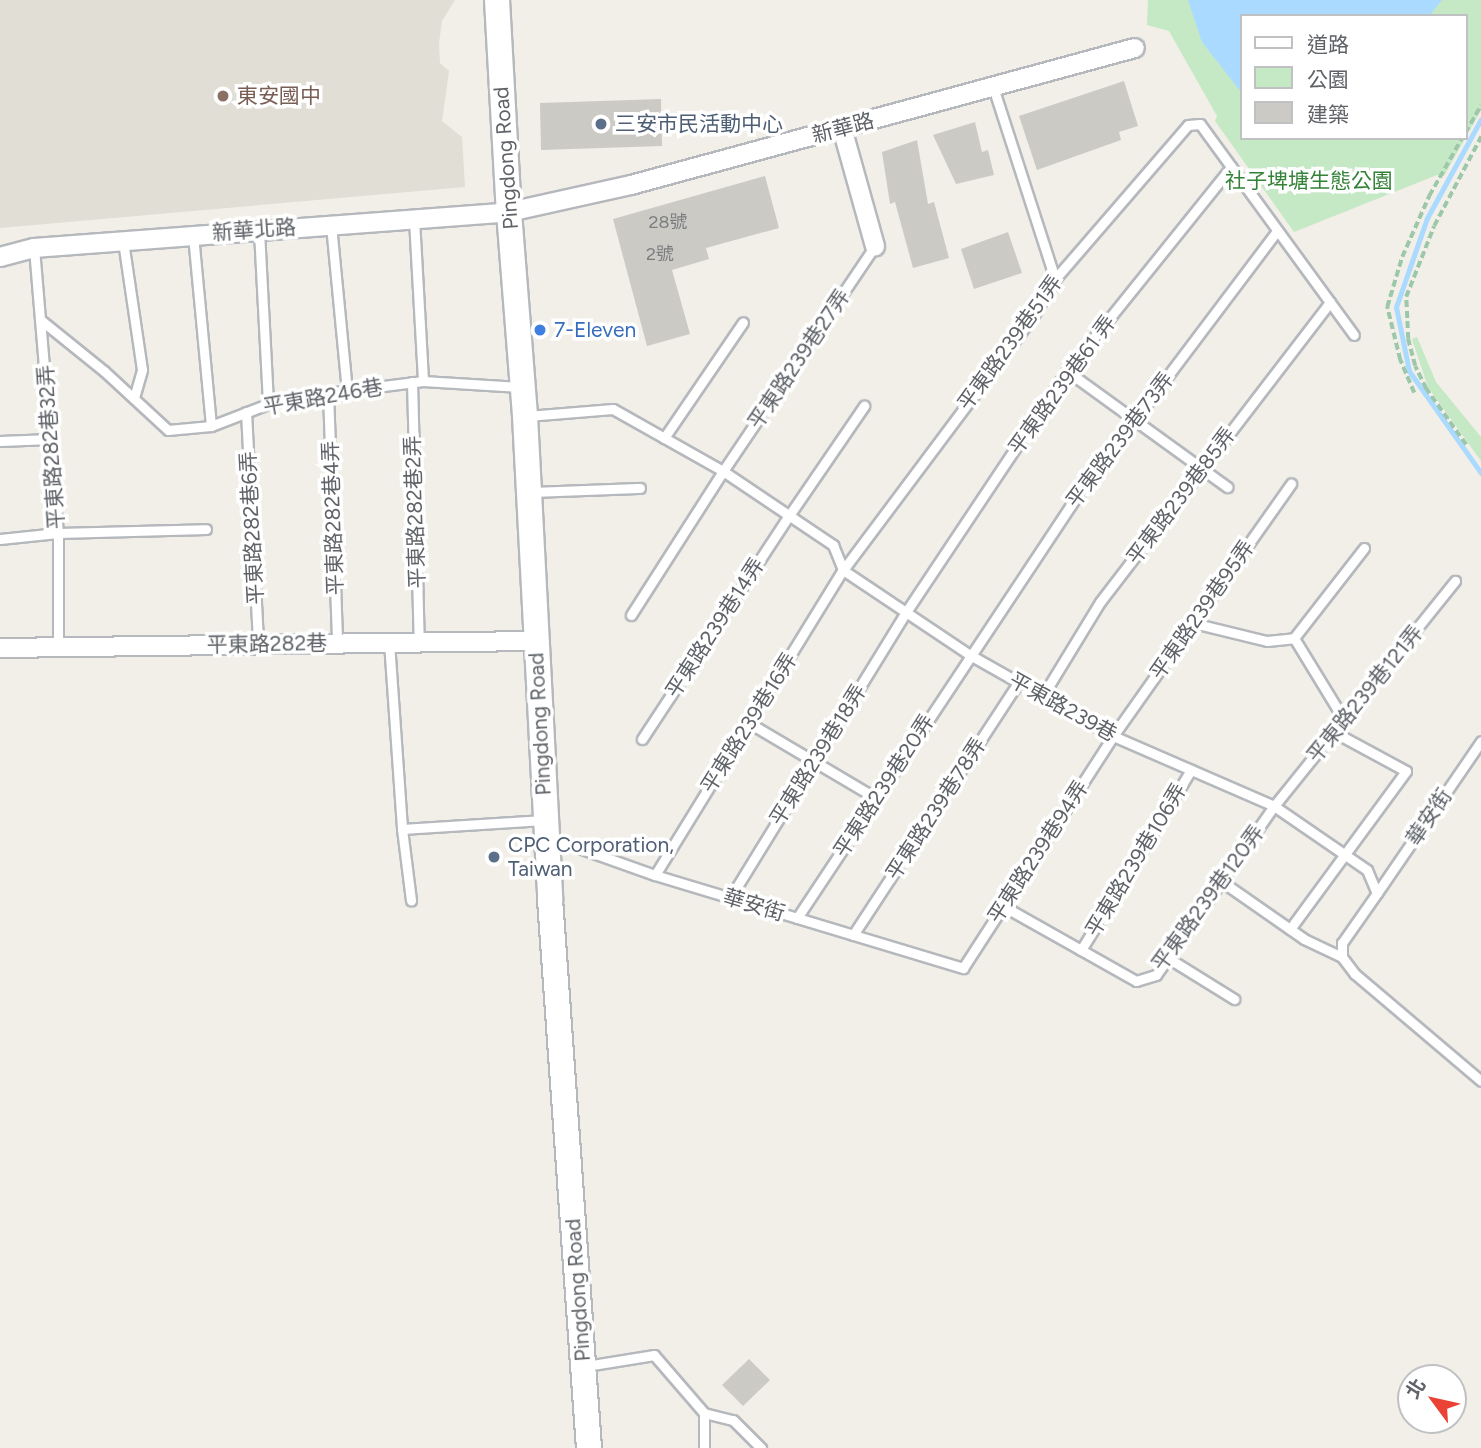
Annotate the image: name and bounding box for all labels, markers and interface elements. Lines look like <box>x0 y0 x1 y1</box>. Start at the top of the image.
legend <box>1240 14 1467 140</box>
text: 道路 <box>1307 32 1349 57</box>
text: 公園 <box>1307 67 1349 92</box>
place label: 東安國中 <box>237 83 321 109</box>
street label: Pingdong Road <box>488 86 524 230</box>
marker: 東安國中 <box>215 88 231 104</box>
text: 建築 <box>1307 102 1349 127</box>
street label: 新華路 <box>809 108 877 148</box>
place label: 三安市民活動中心 <box>615 111 783 137</box>
marker: 三安市民活動中心 <box>593 116 609 132</box>
park label: 社子埤塘生態公園 <box>1225 168 1393 194</box>
house number: 28號 <box>648 211 688 233</box>
street label: 新華北路 <box>211 215 297 245</box>
house number: 2號 <box>646 243 674 265</box>
street label: 平東路239巷51弄 <box>953 271 1067 415</box>
street label: 平東路239巷27弄 <box>743 284 855 434</box>
street label: 平東路239巷61 弄 <box>1003 311 1121 459</box>
place label: 7-Eleven <box>554 317 636 343</box>
marker: 7-Eleven <box>532 322 548 338</box>
street label: 平東路282巷32弄 <box>33 364 69 530</box>
street label: 平東路239巷73弄 <box>1061 367 1179 513</box>
street label: 平東路246巷 <box>261 374 385 420</box>
street label: 平東路239巷85弄 <box>1121 423 1241 569</box>
street label: 平東路282巷2弄 <box>400 435 430 589</box>
street label: 平東路282巷4弄 <box>318 440 348 596</box>
street label: 平東路282巷6弄 <box>235 451 269 605</box>
street label: 平東路239巷95弄 <box>1145 536 1259 684</box>
street label: 平東路239巷14弄 <box>660 553 770 703</box>
street label: 平東路239巷121弄 <box>1302 620 1428 768</box>
street label: 平東路282巷 <box>207 630 327 658</box>
street label: 平東路239巷16弄 <box>696 648 802 798</box>
street label: Pingdong Road <box>524 652 556 796</box>
street label: 平東路239巷 <box>1005 667 1121 747</box>
street label: 平東路239巷18弄 <box>764 680 872 830</box>
street label: 平東路239巷20弄 <box>828 710 940 862</box>
street label: 平東路239巷78弄 <box>881 733 991 885</box>
street label: 平東路239巷94弄 <box>983 776 1093 928</box>
street label: 平東路239巷106弄 <box>1080 779 1192 941</box>
street label: 華安街 <box>1401 784 1457 850</box>
street label: 平東路239巷120弄 <box>1147 820 1269 976</box>
place label: CPC Corporation, Taiwan <box>508 832 674 882</box>
marker: CPC Corporation, Taiwan <box>486 849 502 865</box>
street label: 華安街 <box>720 884 788 926</box>
street label: Pingdong Road <box>560 1218 596 1362</box>
north arrow <box>1397 1364 1467 1434</box>
text: 北 <box>1401 1374 1430 1403</box>

